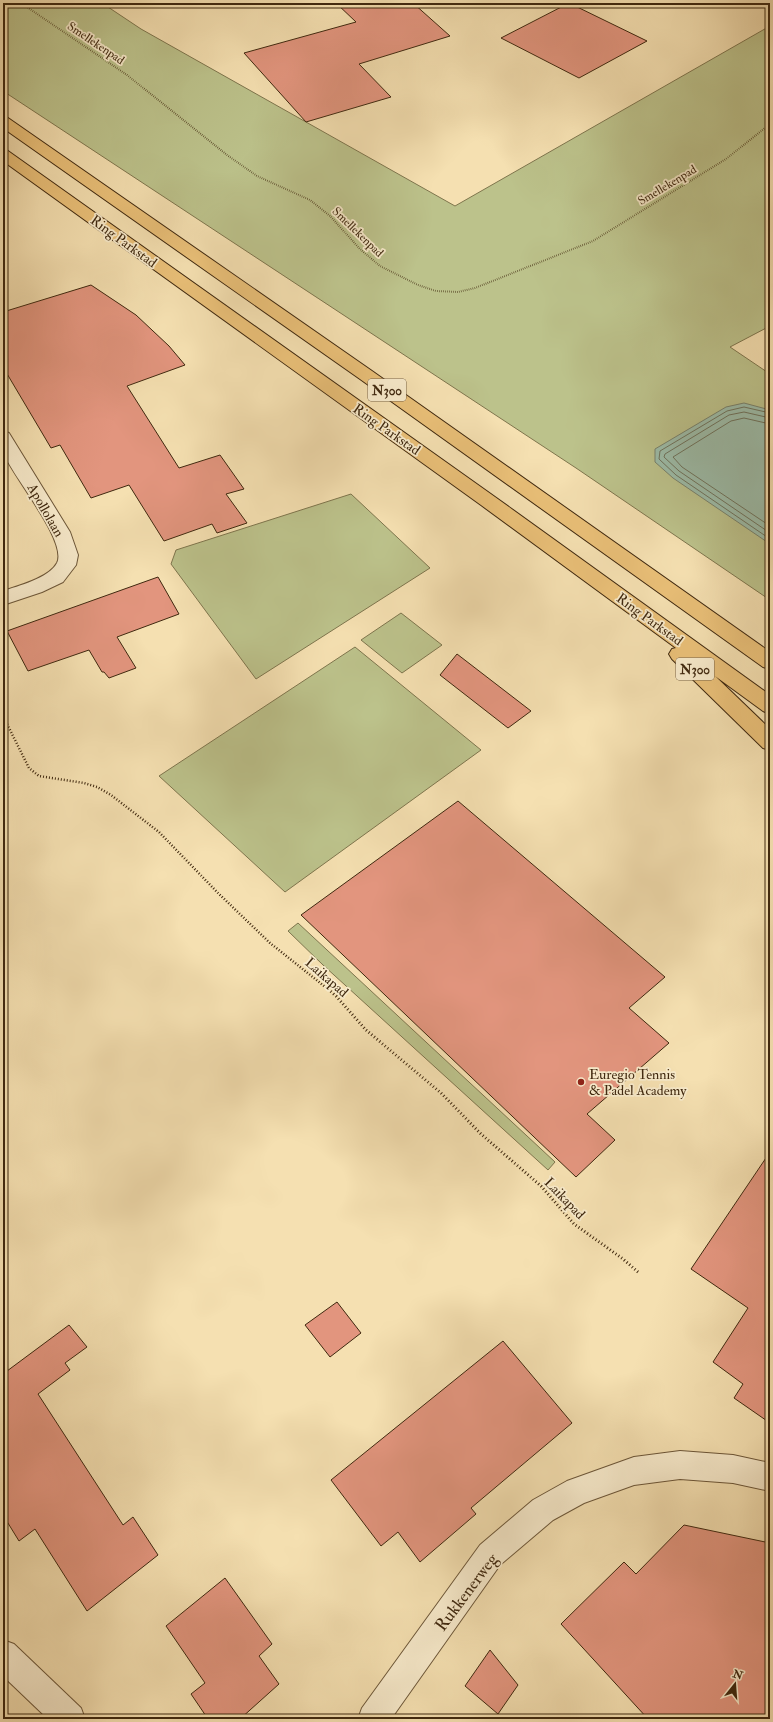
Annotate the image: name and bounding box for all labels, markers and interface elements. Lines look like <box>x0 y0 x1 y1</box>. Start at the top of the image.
street label: Smellekenpad <box>64 19 127 68</box>
street label: Smellekenpad <box>635 162 699 209</box>
street label: Smellekenpad <box>329 204 387 261</box>
street label: Ring Parkstad <box>87 212 160 271</box>
road number: N300 <box>368 379 406 401</box>
street label: Ring Parkstad <box>350 400 424 459</box>
street label: Apollolaan <box>22 480 68 540</box>
street label: Ring Parkstad <box>613 590 686 649</box>
road number: N300 <box>676 658 714 680</box>
street label: Laikapad <box>301 954 352 1002</box>
place label: Euregio Tennis & Padel Academy <box>589 1066 687 1100</box>
marker: Euregio Tennis & Padel Academy <box>576 1077 586 1087</box>
street label: Laikapad <box>540 1174 589 1224</box>
street label: Rukkenerweg <box>430 1549 503 1635</box>
north arrow <box>715 1664 755 1704</box>
text: N <box>730 1667 745 1683</box>

